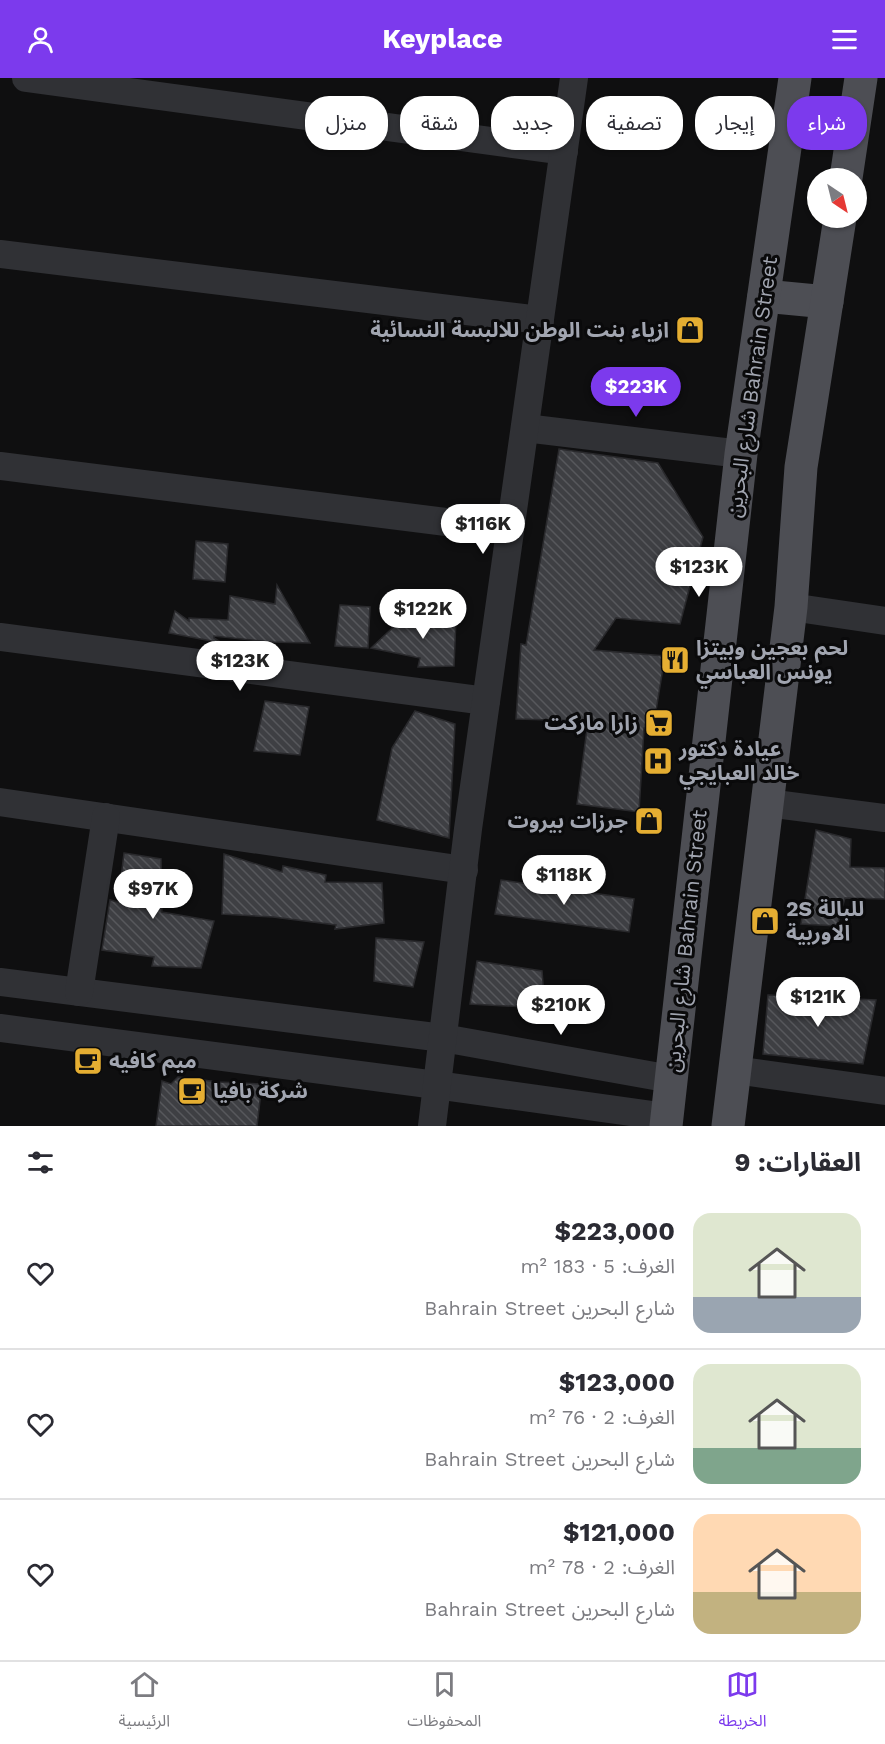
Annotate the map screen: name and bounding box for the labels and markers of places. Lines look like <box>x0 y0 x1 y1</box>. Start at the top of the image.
shop icon: ازياء بنت الوطن للالبسة النسائية <box>674 314 706 346</box>
place label: ازياء بنت الوطن للالبسة النسائية <box>370 317 669 342</box>
pin: $223K <box>594 367 678 418</box>
pin: $116K <box>441 504 525 555</box>
pin: $123K <box>657 547 741 598</box>
pin: $122K <box>381 589 465 640</box>
place label: لحم بعجين وبيتزا يونس العباسي <box>696 635 848 689</box>
pin: $123K <box>198 641 282 692</box>
restaurant icon: لحم بعجين وبيتزا يونس العباسي <box>659 644 691 676</box>
supermarket icon: زارا ماركت <box>643 707 675 739</box>
place label: زارا ماركت <box>544 710 638 735</box>
place label: عيادة دكتور خالد العبايجي <box>678 736 800 790</box>
hospital icon: عيادة دكتور خالد العبايجي <box>642 745 674 777</box>
shop icon: جرزات بيروت <box>633 805 665 837</box>
place label: جرزات بيروت <box>507 808 628 833</box>
pin: $118K <box>522 855 606 906</box>
pin: $97K <box>117 869 189 920</box>
place label: 2S للبالة الاوربية <box>786 896 864 945</box>
shop icon: 2S للبالة الاوربية <box>749 905 781 937</box>
pin: $121K <box>776 977 860 1028</box>
pin: $210K <box>519 985 603 1036</box>
cafe icon: ميم كافيه <box>72 1045 104 1077</box>
place label: ميم كافيه <box>109 1048 197 1076</box>
cafe icon: شركة بافيا <box>176 1075 208 1107</box>
place label: شركة بافيا <box>213 1078 308 1103</box>

